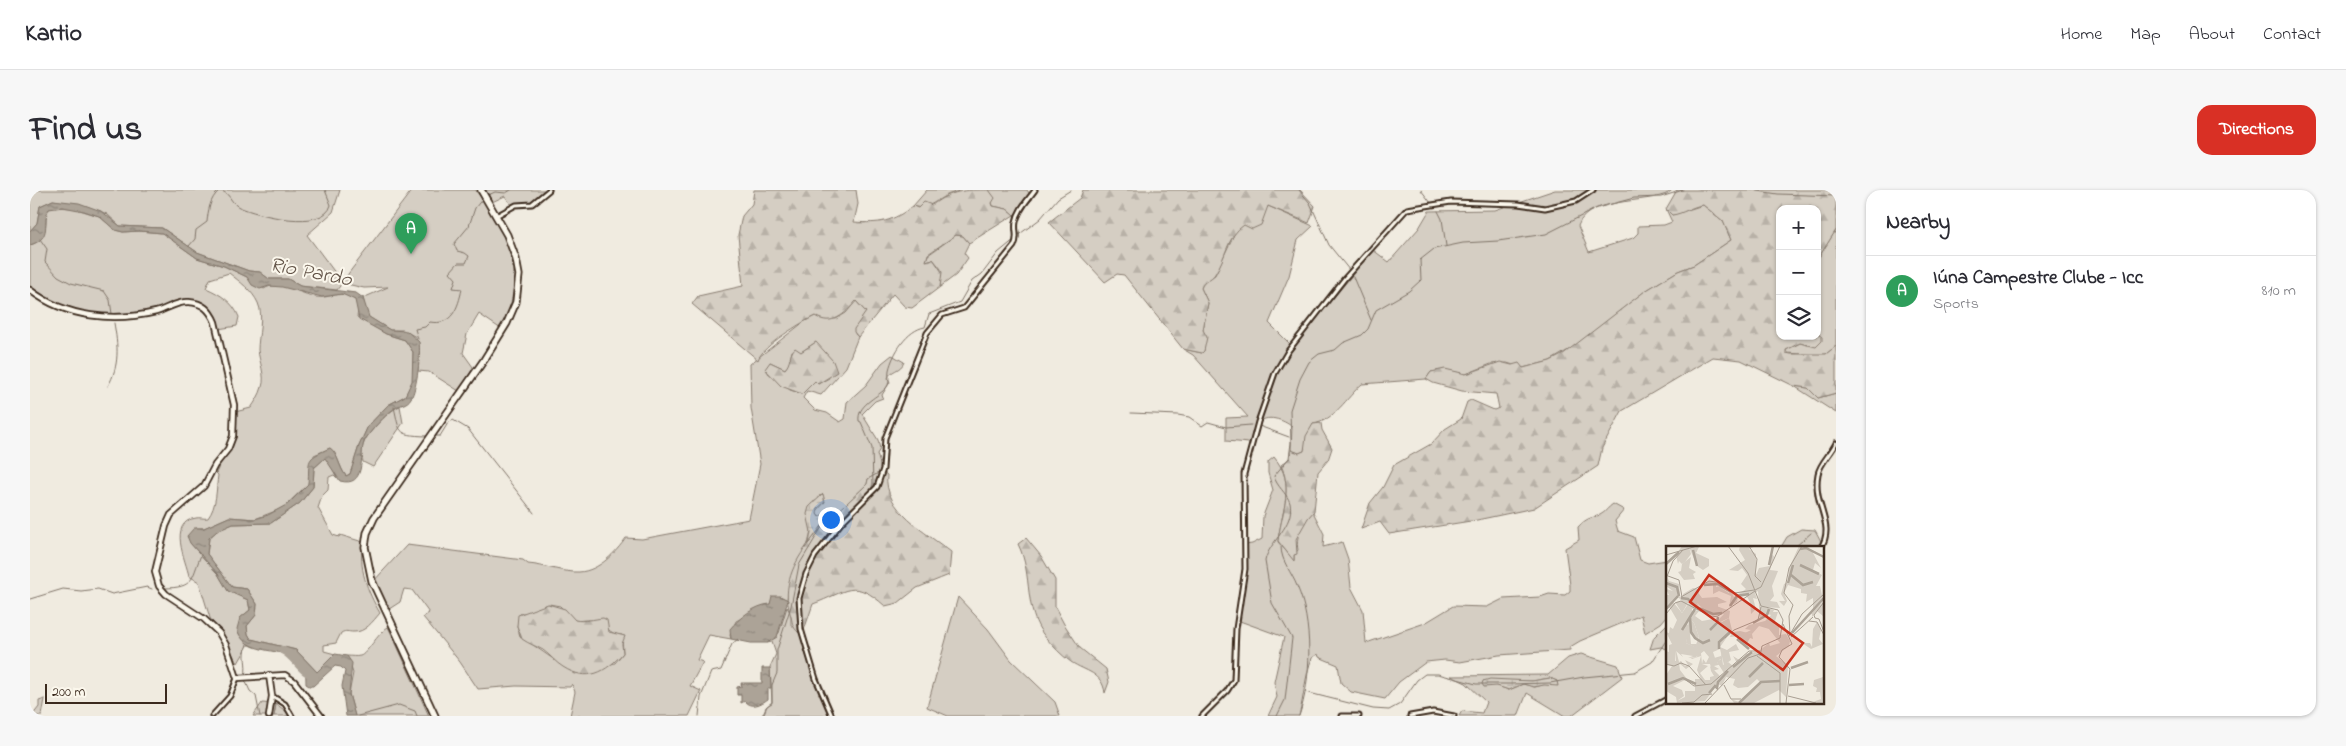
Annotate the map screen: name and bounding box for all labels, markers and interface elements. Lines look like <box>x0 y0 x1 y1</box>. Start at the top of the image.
text: Kartio <box>25 17 82 52</box>
text: Home <box>2061 22 2102 48</box>
text: Map <box>2130 22 2161 48</box>
text: About <box>2189 22 2235 48</box>
text: Contact <box>2263 22 2321 48</box>
text: Find us <box>30 105 142 156</box>
button: Directions <box>2197 105 2316 155</box>
map controls <box>1776 205 1821 340</box>
button: + <box>1776 205 1821 250</box>
text: Nearby <box>1886 208 1950 238</box>
pin: A <box>395 213 427 254</box>
water label: Rio Pardo <box>267 250 355 296</box>
button: − <box>1776 250 1821 295</box>
text: Iúna Campestre Clube - Icc <box>1933 265 2143 292</box>
text: A <box>1897 279 1907 303</box>
text: 810 m <box>2262 279 2296 303</box>
text: Sports <box>1933 292 1979 316</box>
button: layers <box>1776 295 1821 340</box>
your location <box>818 507 844 533</box>
inset map <box>1666 546 1824 704</box>
scale bar <box>45 681 168 704</box>
text: 200 m <box>52 682 85 703</box>

